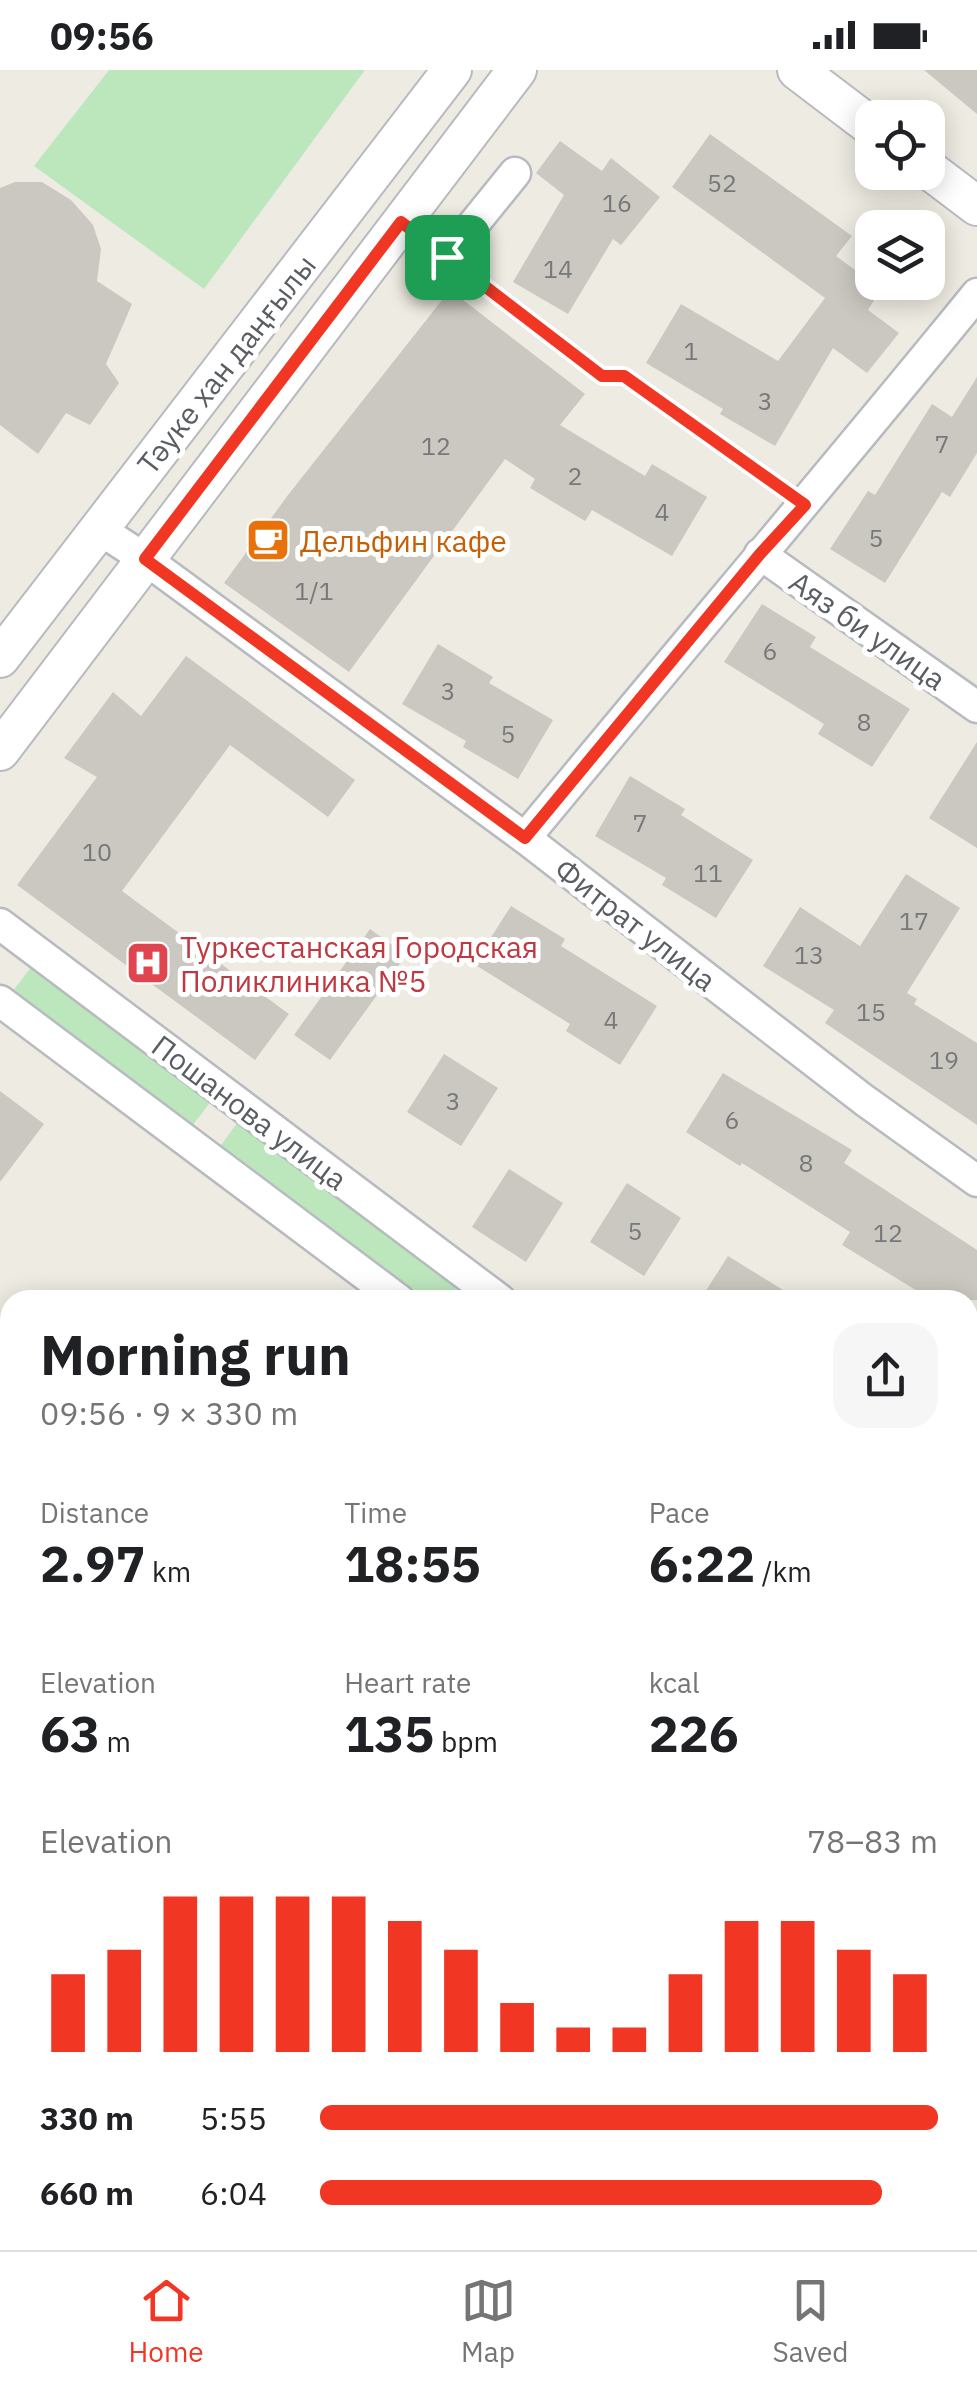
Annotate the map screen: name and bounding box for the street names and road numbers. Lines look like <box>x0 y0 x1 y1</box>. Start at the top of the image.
street label: Тәуке хан даңғылы <box>128 246 324 482</box>
street label: Аяз би улица <box>782 562 954 698</box>
street label: Фитрат улица <box>547 849 725 999</box>
street label: Пошанова улица <box>145 1026 355 1198</box>

